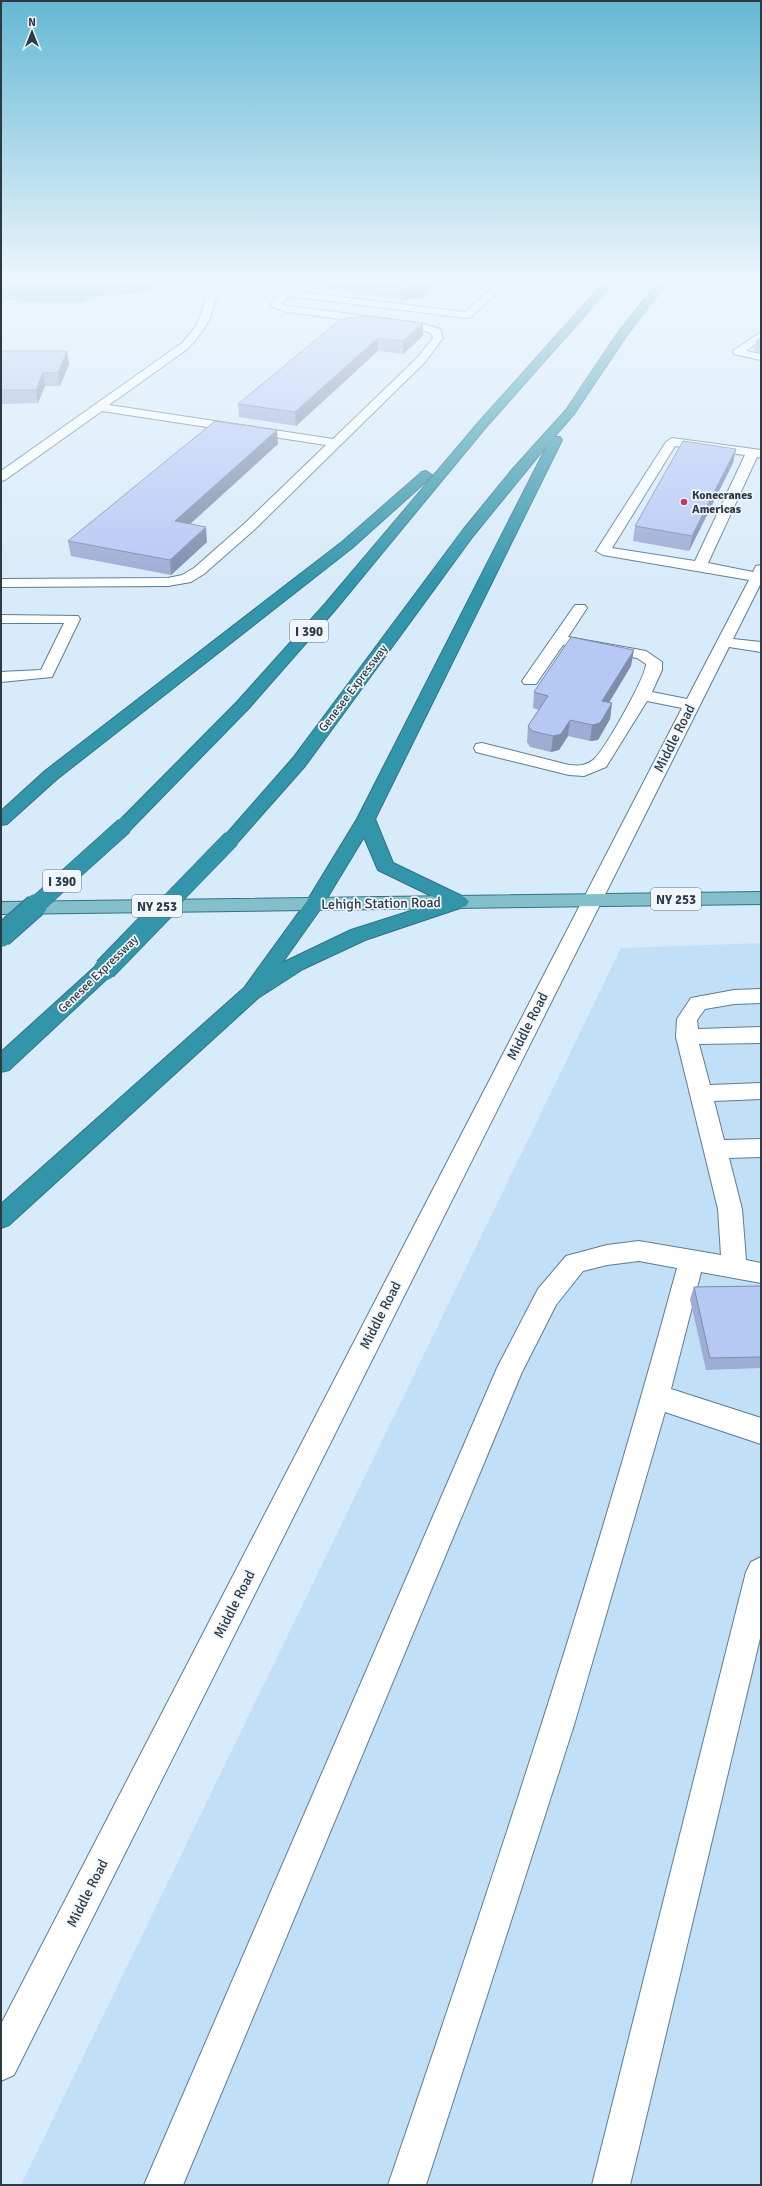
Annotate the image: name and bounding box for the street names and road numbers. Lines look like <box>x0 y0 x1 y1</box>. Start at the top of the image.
road number: I 390 <box>290 620 328 642</box>
street label: Genesee Expressway <box>316 641 391 735</box>
street label: Middle Road <box>650 701 699 775</box>
road number: I 390 <box>43 870 81 892</box>
road number: NY 253 <box>651 888 701 910</box>
street label: Lehigh Station Road <box>321 894 441 913</box>
road number: NY 253 <box>132 895 182 917</box>
street label: Genesee Expressway <box>55 932 142 1016</box>
street label: Middle Road <box>503 989 552 1063</box>
street label: Middle Road <box>356 1278 405 1352</box>
street label: Middle Road <box>210 1567 259 1641</box>
street label: Middle Road <box>63 1856 112 1930</box>

